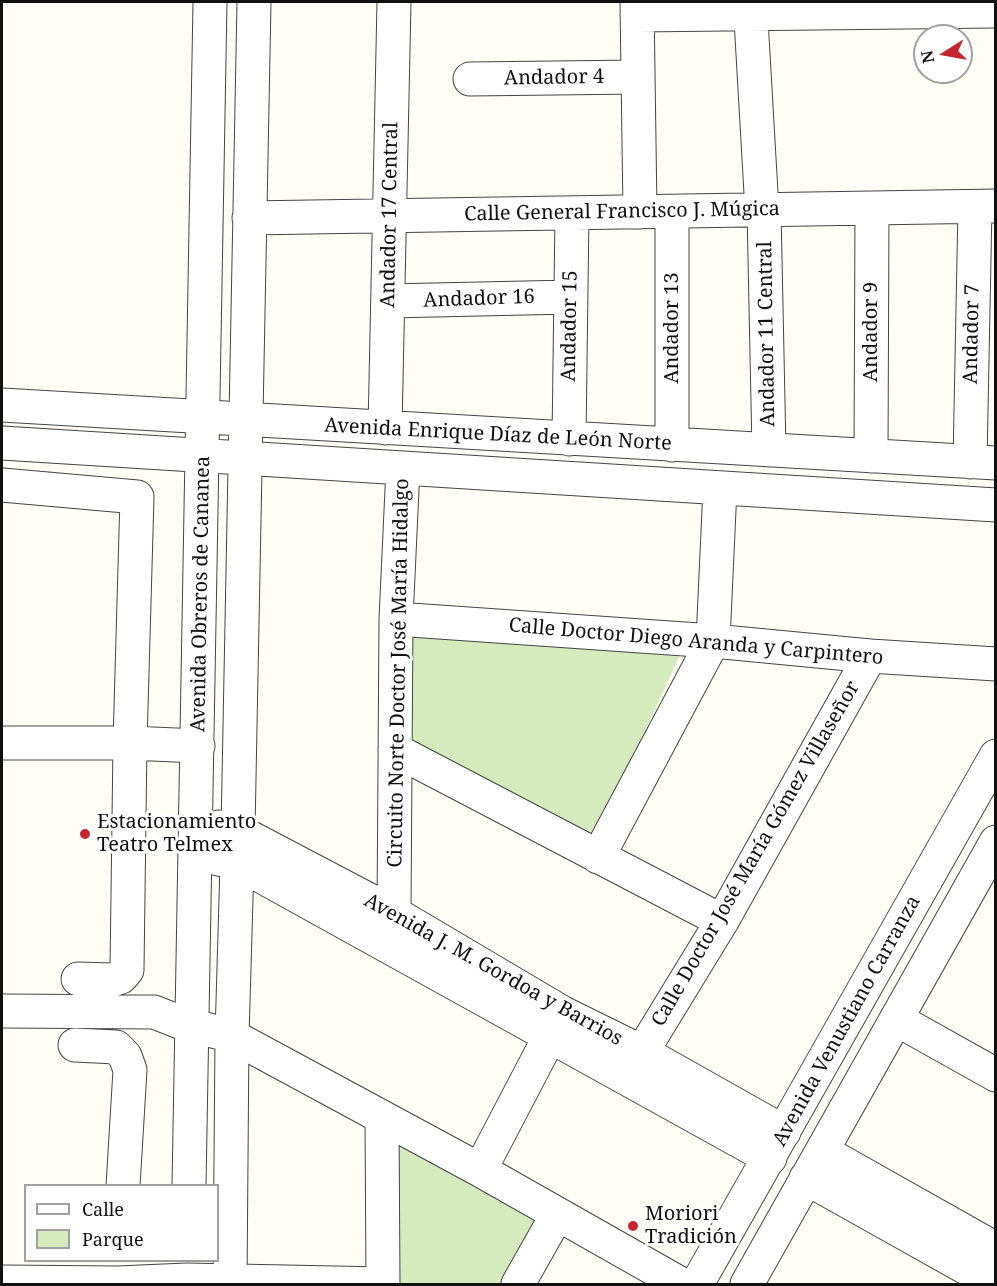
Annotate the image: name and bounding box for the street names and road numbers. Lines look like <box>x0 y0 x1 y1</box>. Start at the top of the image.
street label: Andador 4 <box>504 65 604 91</box>
street label: Andador 17 Central <box>376 122 404 308</box>
street label: Calle General Francisco J. Múgica <box>464 197 780 227</box>
street label: Andador 11 Central <box>753 241 781 427</box>
street label: Andador 15 <box>557 270 583 382</box>
street label: Andador 13 <box>660 272 684 384</box>
street label: Andador 9 <box>859 282 883 382</box>
street label: Andador 7 <box>959 284 985 384</box>
street label: Andador 16 <box>423 285 535 313</box>
street label: Avenida Enrique Díaz de León Norte <box>324 414 672 456</box>
street label: Avenida Obreros de Cananea <box>187 456 215 732</box>
street label: Circuito Norte Doctor José María Hidalgo <box>384 478 414 868</box>
street label: Calle Doctor Diego Aranda y Carpintero <box>508 614 884 670</box>
street label: Calle Doctor José María Gómez Villaseñor <box>647 677 865 1031</box>
street label: Avenida J. M. Gordoa y Barrios <box>360 889 626 1051</box>
street label: Avenida Venustiano Carranza <box>768 892 926 1150</box>

